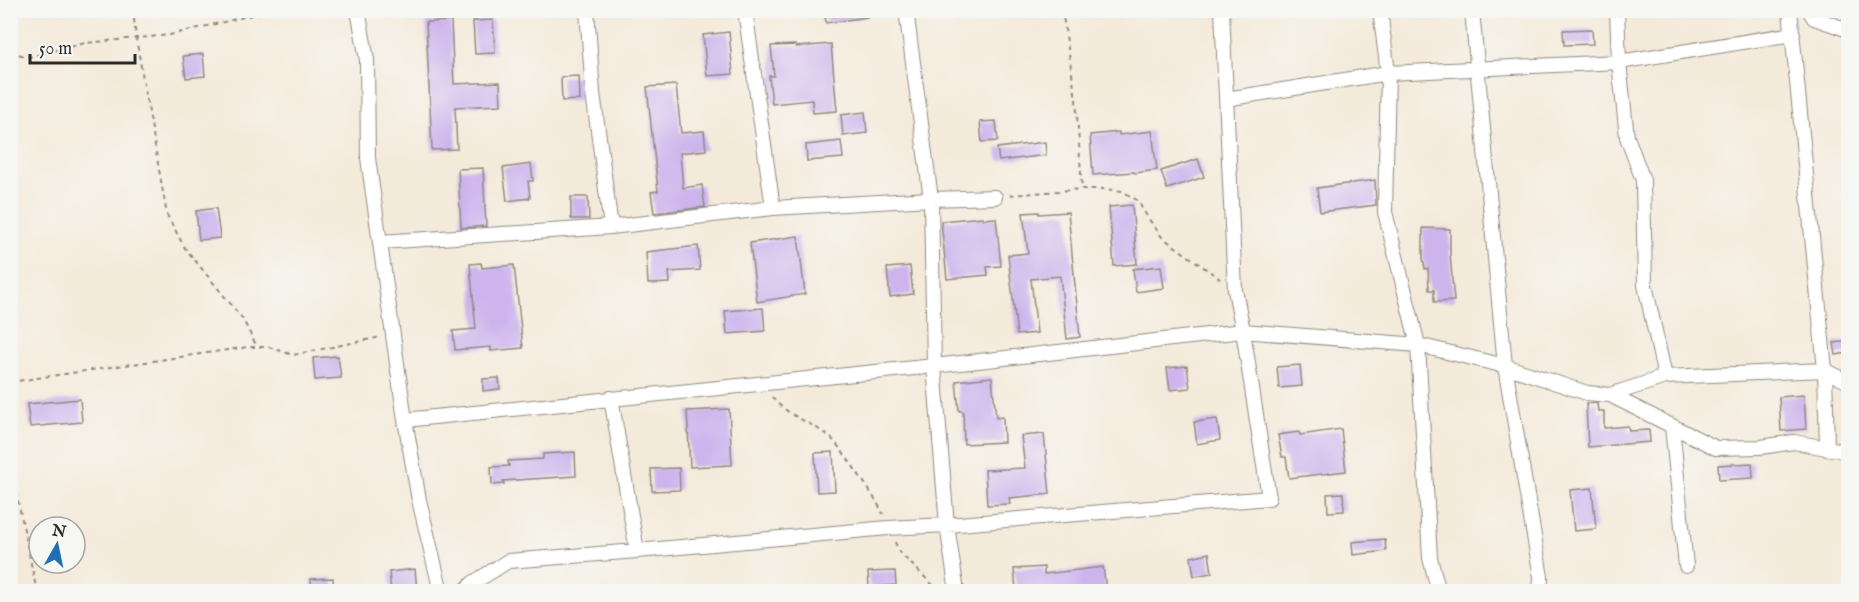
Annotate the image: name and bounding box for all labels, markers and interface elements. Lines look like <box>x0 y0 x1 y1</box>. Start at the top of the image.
scale bar <box>30 27 135 65</box>
text: 50 m <box>39 38 72 61</box>
north arrow <box>27 515 87 575</box>
text: N <box>50 521 68 543</box>

